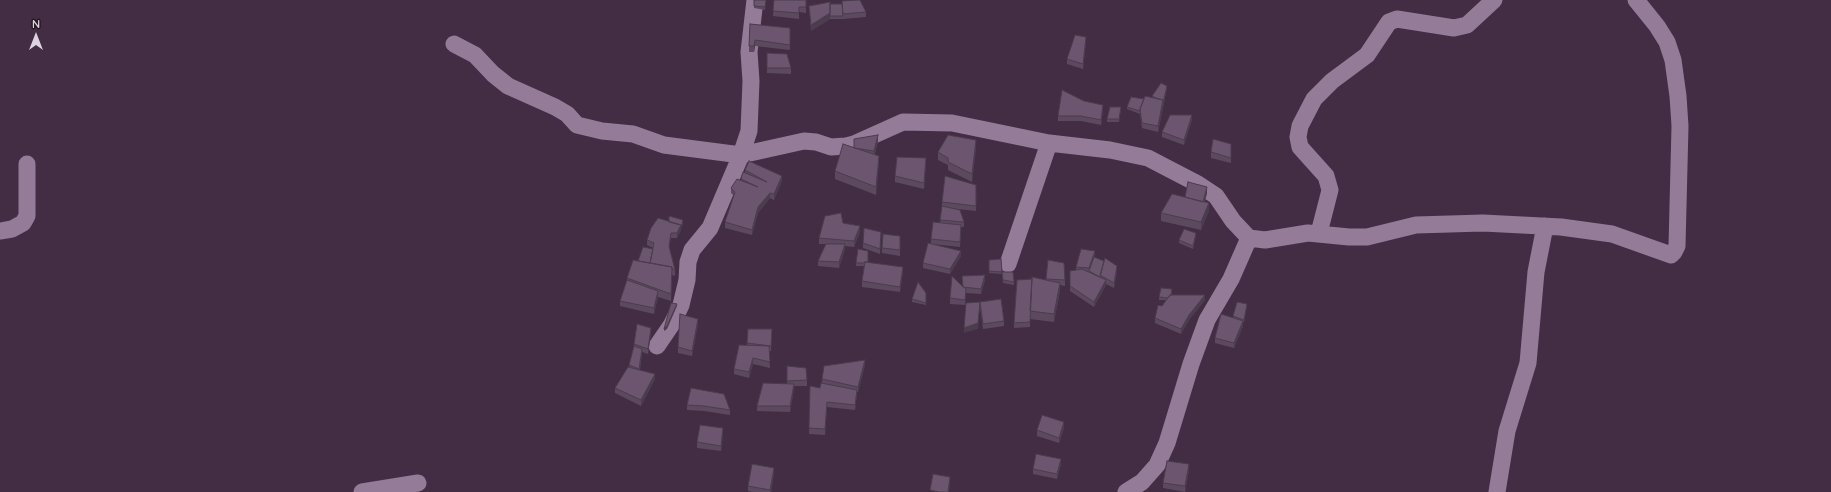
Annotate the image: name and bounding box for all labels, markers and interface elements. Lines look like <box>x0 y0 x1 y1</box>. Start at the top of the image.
north arrow <box>16 16 56 56</box>
text: N <box>32 17 40 31</box>

